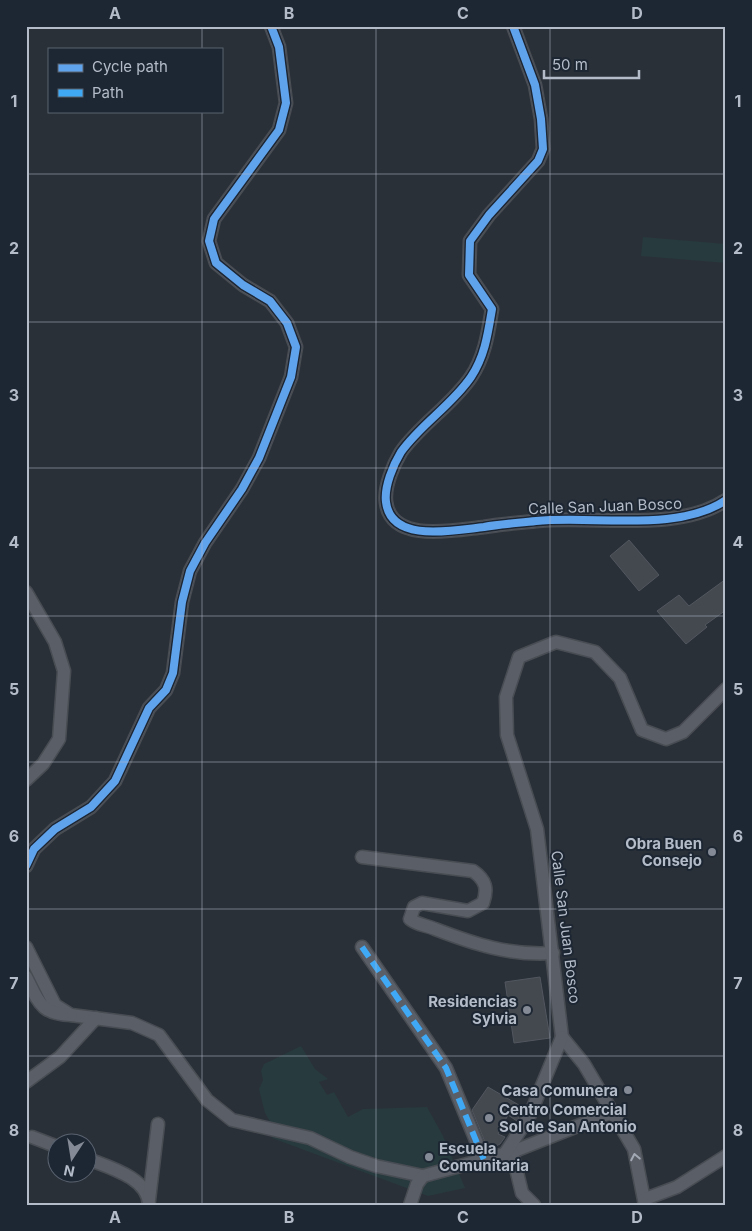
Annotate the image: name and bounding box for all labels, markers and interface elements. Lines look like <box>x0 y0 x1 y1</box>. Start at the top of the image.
text: A <box>109 3 121 23</box>
text: B <box>284 3 294 23</box>
text: C <box>457 3 469 23</box>
text: D <box>631 3 643 23</box>
legend <box>48 48 222 112</box>
scale bar <box>544 48 640 80</box>
text: 50 m <box>552 55 588 74</box>
text: Cycle path <box>92 57 168 76</box>
text: Path <box>92 83 124 102</box>
text: 1 <box>11 91 17 111</box>
text: 1 <box>735 91 741 111</box>
text: 2 <box>9 238 19 258</box>
text: 2 <box>733 238 743 258</box>
text: 3 <box>9 385 19 405</box>
text: 3 <box>733 385 743 405</box>
street label: Calle San Juan Bosco <box>528 494 682 518</box>
text: 4 <box>9 532 20 552</box>
text: 4 <box>733 532 744 552</box>
text: 5 <box>9 679 19 699</box>
text: 5 <box>733 679 743 699</box>
text: 6 <box>9 826 19 846</box>
text: 6 <box>733 826 743 846</box>
place label: Obra Buen Consejo <box>625 834 702 870</box>
marker: Obra Buen Consejo <box>706 846 718 858</box>
street label: Calle San Juan Bosco <box>547 849 585 1005</box>
text: 7 <box>9 973 19 993</box>
text: 7 <box>733 973 743 993</box>
place label: Residencias Sylvia <box>428 992 517 1028</box>
marker: Residencias Sylvia <box>521 1004 533 1016</box>
place label: Casa Comunera <box>501 1081 618 1100</box>
marker: Casa Comunera <box>622 1084 634 1096</box>
place label: Centro Comercial Sol de San Antonio <box>499 1100 637 1136</box>
marker: Centro Comercial Sol de San Antonio <box>483 1112 495 1124</box>
text: 8 <box>9 1120 19 1140</box>
text: 8 <box>733 1120 743 1140</box>
north arrow <box>48 1134 98 1184</box>
place label: Escuela Comunitaria <box>439 1139 529 1175</box>
marker: Escuela Comunitaria <box>423 1151 435 1163</box>
one-way arrow <box>631 1153 641 1162</box>
text: N <box>62 1162 76 1181</box>
text: A <box>109 1207 121 1227</box>
text: B <box>284 1207 294 1227</box>
text: C <box>457 1207 469 1227</box>
text: D <box>631 1207 643 1227</box>

